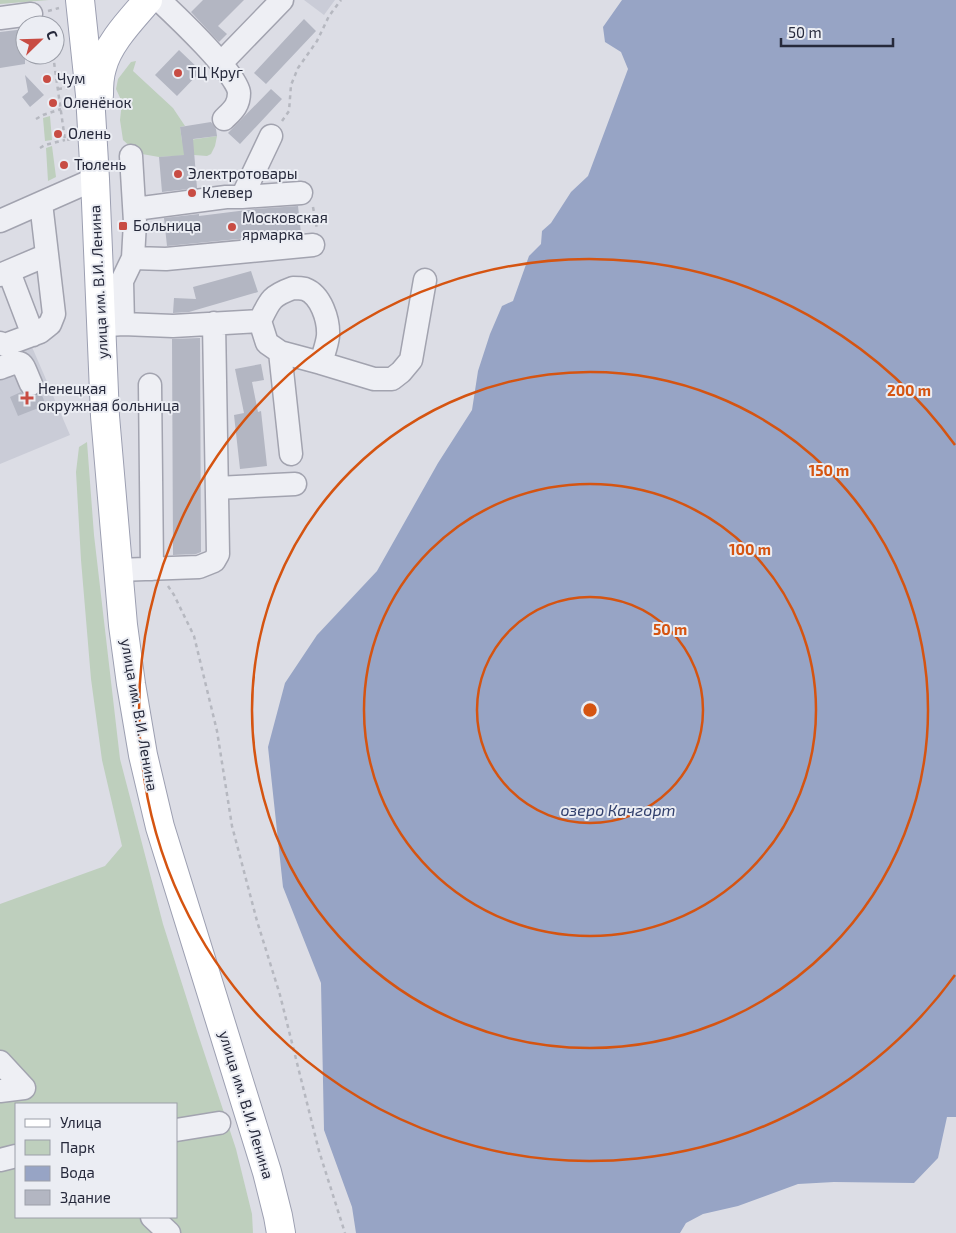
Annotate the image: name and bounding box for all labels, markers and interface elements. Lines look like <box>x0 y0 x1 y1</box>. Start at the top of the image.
north arrow <box>15 15 65 65</box>
scale bar <box>781 15 894 47</box>
text: 50 m <box>788 23 822 41</box>
text: С <box>43 28 62 42</box>
place label: ТЦ Круг <box>188 63 243 82</box>
marker: ТЦ Круг <box>172 67 184 79</box>
place label: Чум <box>57 69 86 88</box>
marker: Чум <box>41 73 53 85</box>
place label: Оленёнок <box>63 93 132 111</box>
marker: Оленёнок <box>47 97 59 109</box>
place label: Олень <box>68 124 111 142</box>
marker: Олень <box>52 128 64 140</box>
place label: Тюлень <box>74 155 127 173</box>
marker: Тюлень <box>58 159 70 171</box>
place label: Электротовары <box>188 164 298 182</box>
marker: Электротовары <box>172 168 184 180</box>
place label: Клевер <box>202 183 253 201</box>
marker: Клевер <box>186 187 198 199</box>
street label: улица им. В.И. Ленина <box>85 204 112 360</box>
place label: Московская ярмарка <box>242 208 328 243</box>
place label: Больница <box>133 216 201 234</box>
marker: Больница <box>117 220 129 232</box>
marker: Московская ярмарка <box>226 221 238 233</box>
place label: Ненецкая окружная больница <box>38 379 180 415</box>
text: 200 m <box>887 381 931 399</box>
marker: Ненецкая окружная больница <box>20 391 34 405</box>
text: 150 m <box>809 461 849 479</box>
text: 100 m <box>729 540 771 558</box>
text: 50 m <box>653 620 687 638</box>
street label: улица им. В.И. Ленина <box>117 637 162 793</box>
centre of rings <box>581 701 599 719</box>
water label: озеро Качгорт <box>560 800 676 819</box>
street label: улица им. В.И. Ленина <box>215 1028 278 1181</box>
legend <box>15 1103 178 1218</box>
text: Улица <box>60 1113 102 1131</box>
text: Парк <box>60 1138 95 1156</box>
text: Вода <box>60 1163 95 1181</box>
text: Здание <box>60 1188 111 1206</box>

